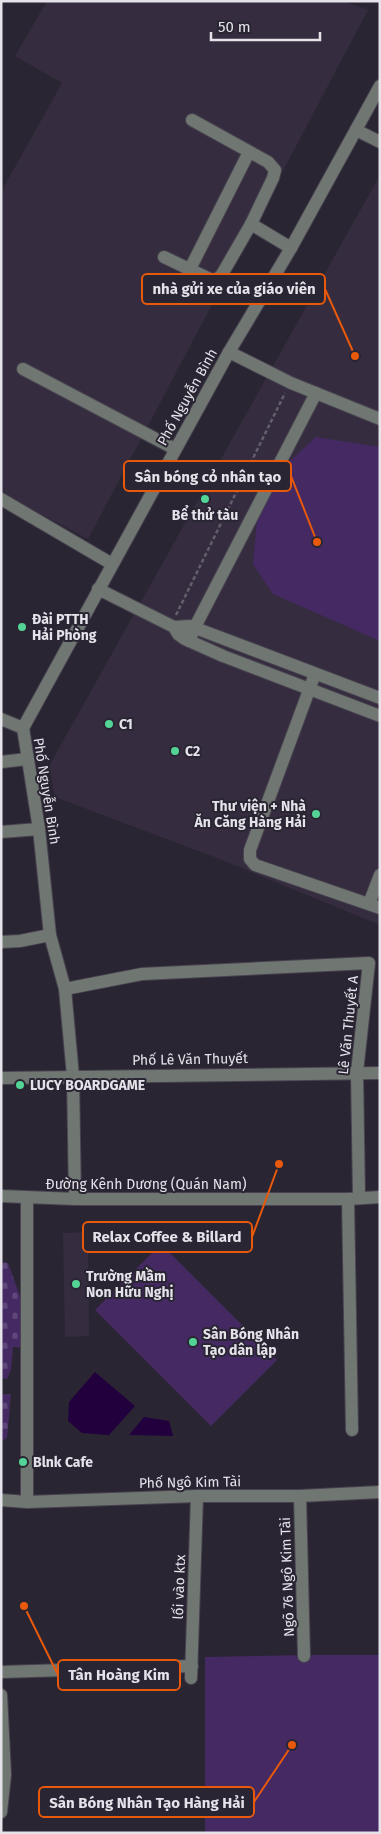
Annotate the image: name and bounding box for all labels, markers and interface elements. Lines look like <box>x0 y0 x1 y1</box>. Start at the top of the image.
scale bar <box>211 10 320 42</box>
text: 50 m <box>218 18 251 36</box>
callout: nhà gửi xe của giáo viên <box>142 274 325 304</box>
text: nhà gửi xe của giáo viên <box>152 280 316 298</box>
street label: Phố Nguyễn Bình <box>153 345 221 449</box>
callout: Sân bóng cỏ nhân tạo <box>124 461 291 491</box>
text: Sân bóng cỏ nhân tạo <box>135 468 282 486</box>
marker: Bể thử tàu <box>199 493 211 505</box>
place label: Bể thử tàu <box>172 505 238 524</box>
place label: Đài PTTH Hải Phòng <box>32 611 97 644</box>
marker: Đài PTTH Hải Phòng <box>16 621 28 633</box>
place label: C1 <box>119 716 133 733</box>
marker: C1 <box>103 718 115 730</box>
street label: Phố Nguyễn Bình <box>30 736 64 846</box>
place label: C2 <box>185 743 200 760</box>
marker: C2 <box>169 745 181 757</box>
place label: Thư viện + Nhà Ăn Căng Hàng Hải <box>194 798 306 831</box>
marker: Thư viện + Nhà Ăn Căng Hàng Hải <box>310 808 322 820</box>
street label: Lê Văn Thuyết A <box>334 975 362 1075</box>
street label: Phố Lê Văn Thuyết <box>132 1049 249 1069</box>
place label: LUCY BOARDGAME <box>30 1077 145 1094</box>
marker: LUCY BOARDGAME <box>14 1079 26 1091</box>
street label: Đường Kênh Dương (Quán Nam) <box>46 1176 246 1193</box>
callout: Relax Coffee & Billard <box>83 1222 252 1252</box>
text: Relax Coffee & Billard <box>93 1228 241 1246</box>
place label: Trường Mầm Non Hữu Nghị <box>86 1266 174 1301</box>
marker: Trường Mầm Non Hữu Nghị <box>70 1278 82 1290</box>
place label: Sân Bóng Nhân Tạo dân lập <box>203 1326 299 1359</box>
marker: Sân Bóng Nhân Tạo dân lập <box>187 1336 199 1348</box>
place label: Blnk Cafe <box>33 1454 93 1471</box>
marker: Blnk Cafe <box>17 1456 29 1468</box>
street label: Phố Ngô Kim Tài <box>139 1472 241 1492</box>
street label: Ngõ 76 Ngô Kim Tài <box>277 1517 298 1637</box>
street label: lối vào ktx <box>169 1554 189 1620</box>
callout: Tân Hoàng Kim <box>58 1660 180 1690</box>
text: Tân Hoàng Kim <box>68 1666 170 1684</box>
callout: Sân Bóng Nhân Tạo Hàng Hải <box>39 1787 254 1817</box>
text: Sân Bóng Nhân Tạo Hàng Hải <box>49 1794 245 1812</box>

